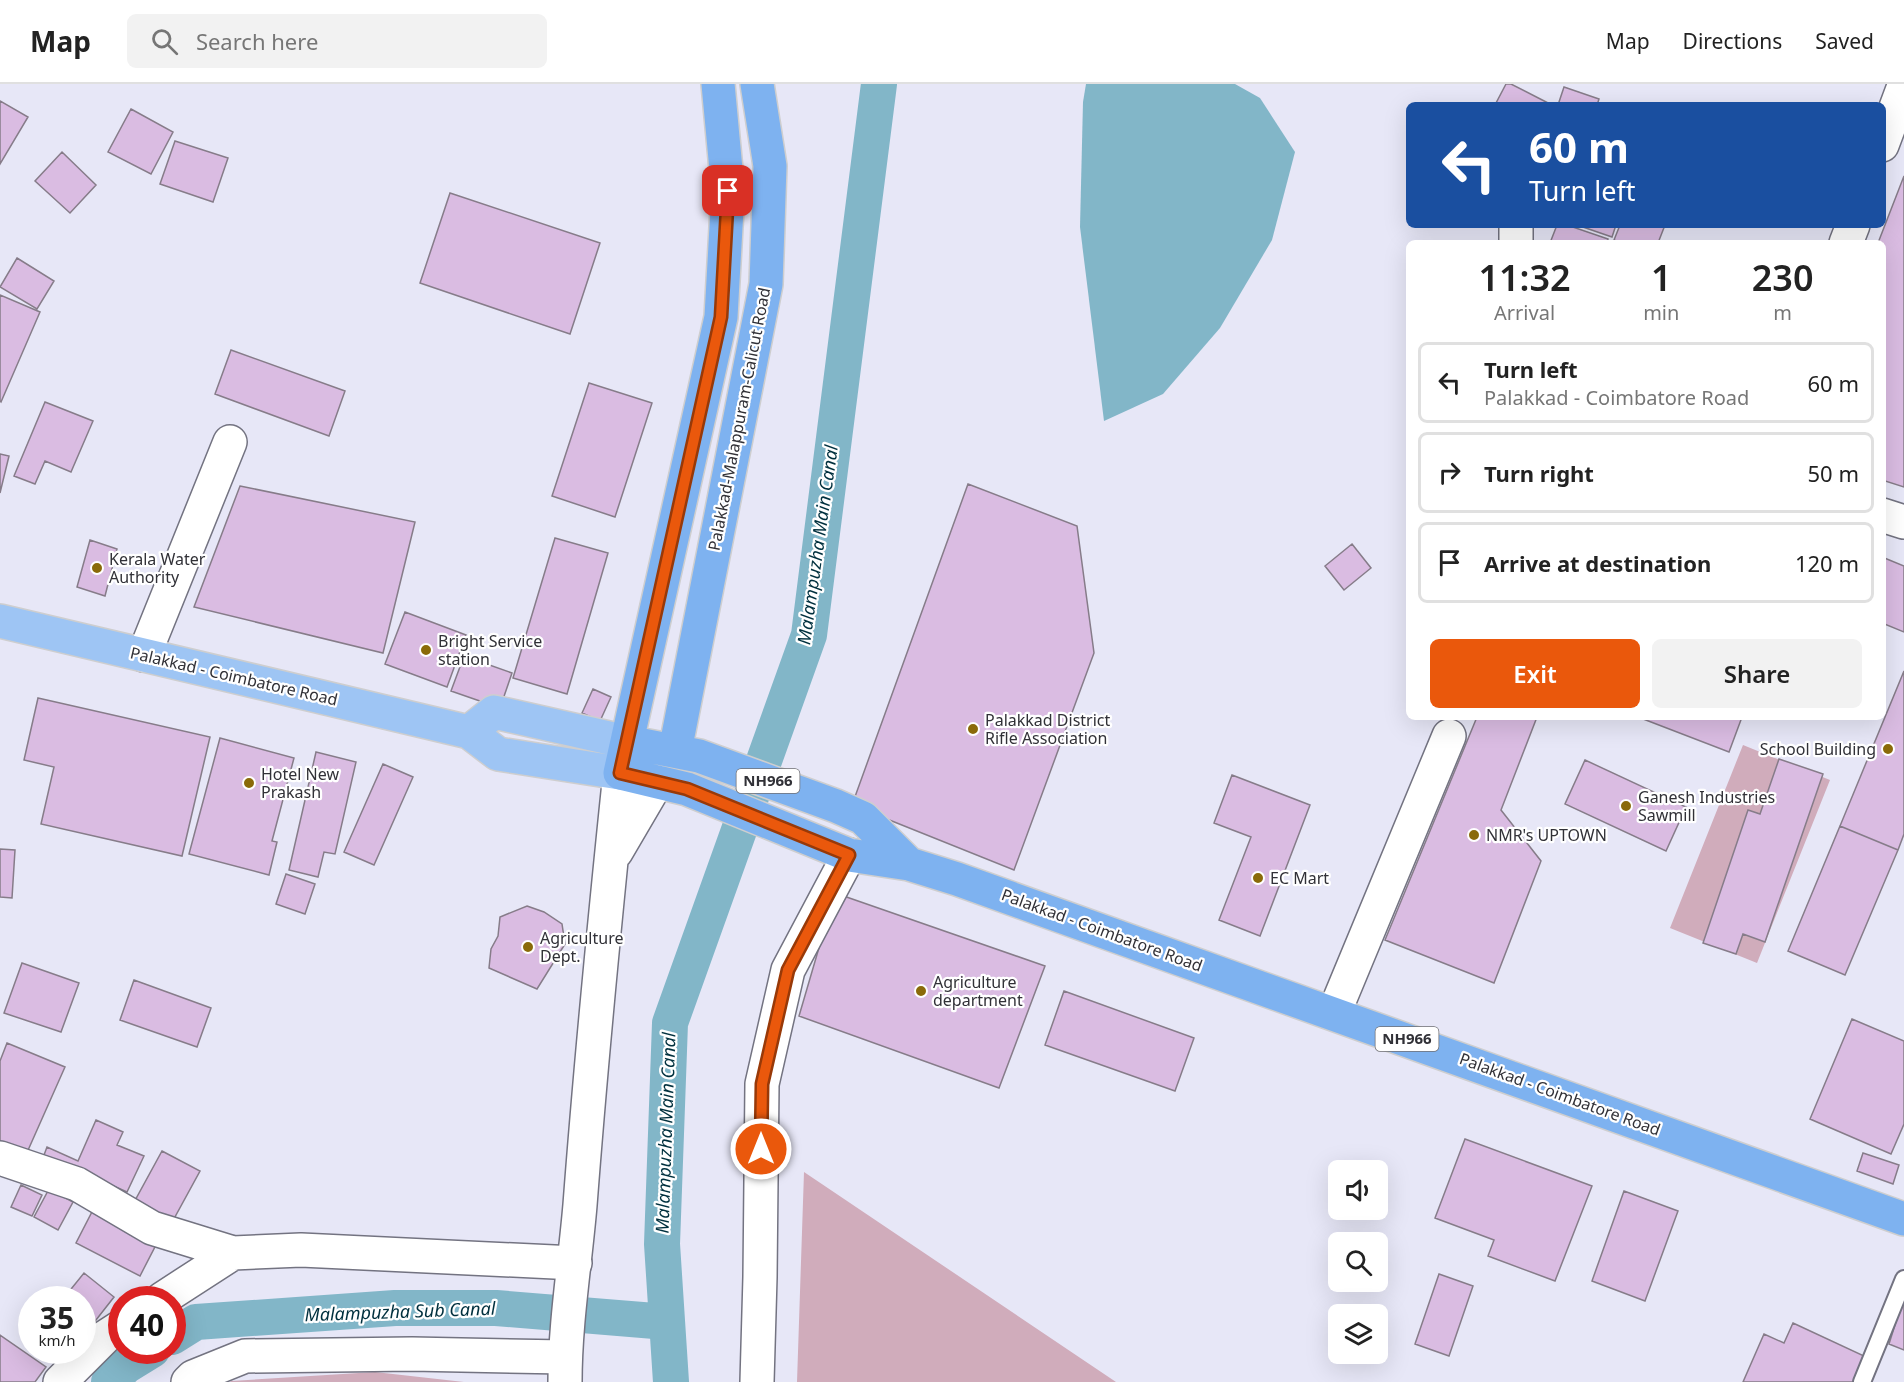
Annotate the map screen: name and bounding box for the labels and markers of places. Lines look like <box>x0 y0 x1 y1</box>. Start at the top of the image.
pin <box>702 165 753 216</box>
place label: Kerala Water Authority <box>109 548 206 588</box>
marker: Kerala Water Authority <box>90 561 104 575</box>
place label: Bright Service station <box>438 630 542 670</box>
marker: Bright Service station <box>419 643 433 657</box>
place label: Palakkad District Rifle Association <box>985 709 1110 749</box>
marker: Palakkad District Rifle Association <box>966 722 980 736</box>
place label: School Building <box>1760 738 1876 760</box>
marker: School Building <box>1881 742 1895 756</box>
place label: Hotel New Prakash <box>261 763 339 803</box>
marker: Hotel New Prakash <box>242 776 256 790</box>
place label: Ganesh Industries Sawmill <box>1638 786 1775 826</box>
marker: Ganesh Industries Sawmill <box>1619 799 1633 813</box>
place label: NMR's UPTOWN <box>1486 824 1607 846</box>
marker: NMR's UPTOWN <box>1467 828 1481 842</box>
place label: EC Mart <box>1270 867 1329 889</box>
marker: EC Mart <box>1251 871 1265 885</box>
place label: Agriculture Dept. <box>540 927 623 967</box>
marker: Agriculture Dept. <box>521 940 535 954</box>
place label: Agriculture department <box>933 971 1023 1011</box>
marker: Agriculture department <box>914 984 928 998</box>

